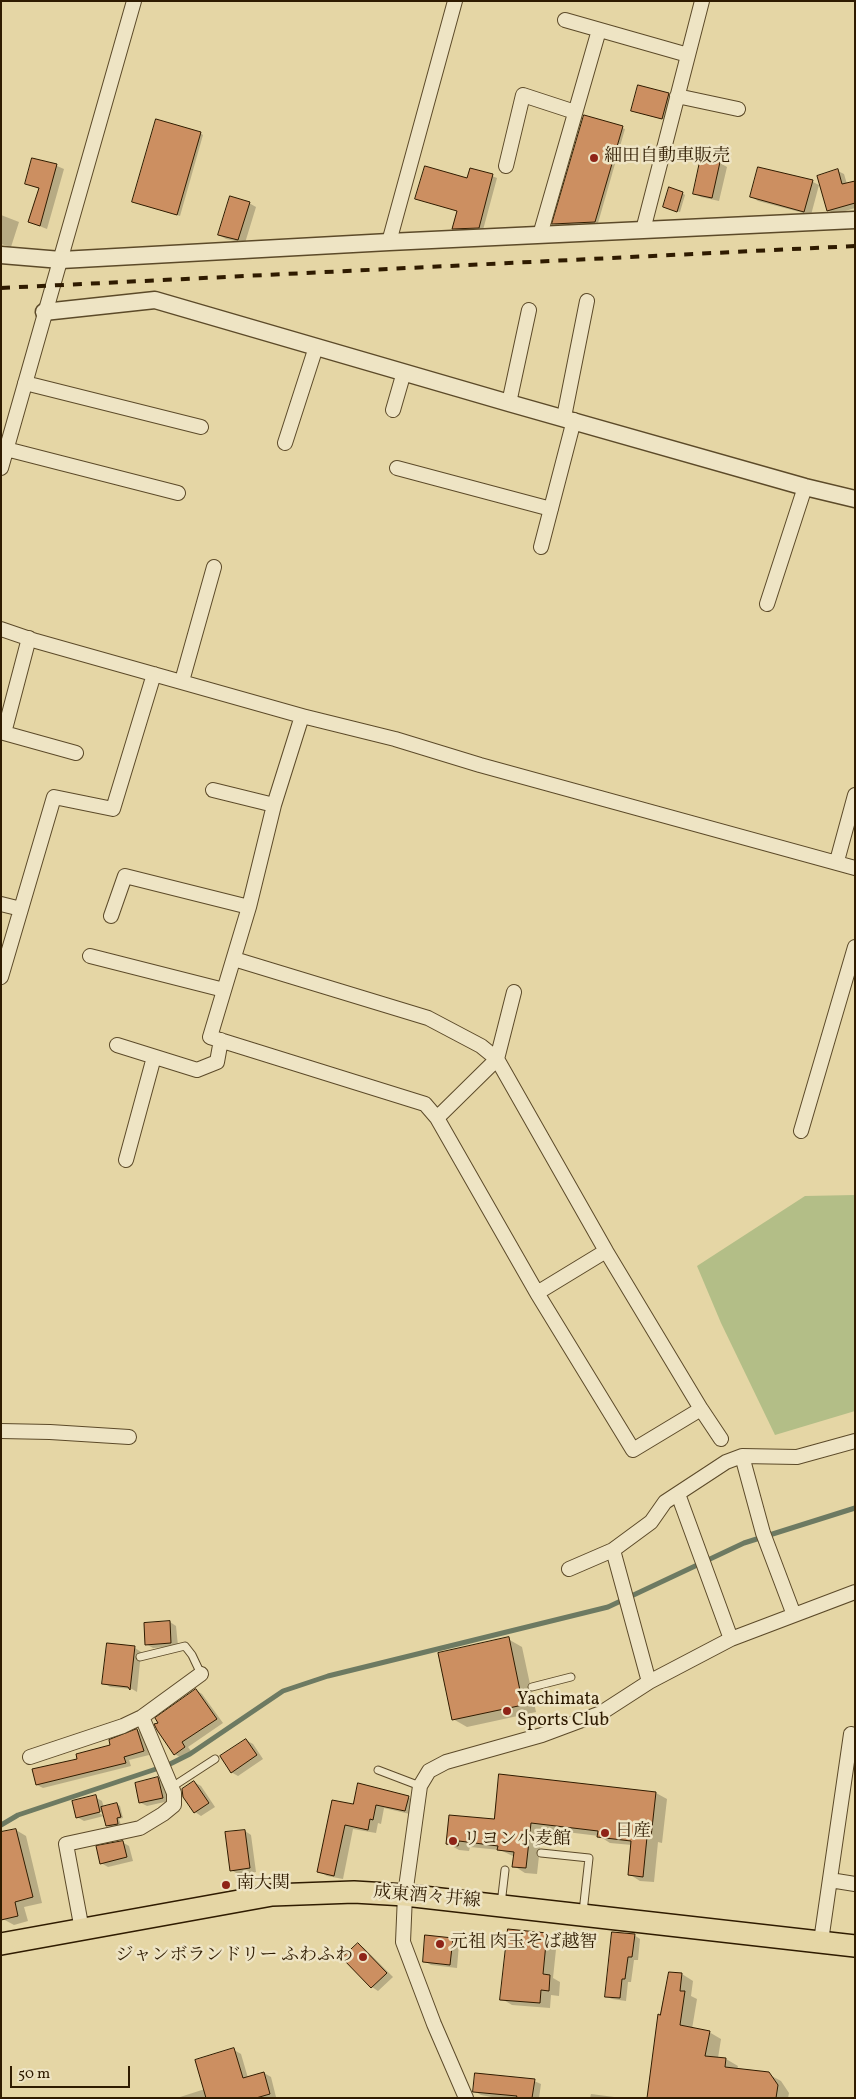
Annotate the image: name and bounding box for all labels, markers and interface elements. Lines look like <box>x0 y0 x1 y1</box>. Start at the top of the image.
place label: 細田自動車販売 <box>604 147 730 169</box>
marker: 細田自動車販売 <box>588 152 600 164</box>
place label: Yachimata Sports Club <box>517 1690 609 1732</box>
marker: Yachimata Sports Club <box>501 1705 513 1717</box>
place label: 日産 <box>615 1822 651 1844</box>
marker: 日産 <box>599 1827 611 1839</box>
place label: リヨン小麦館 <box>463 1830 571 1852</box>
marker: リヨン小麦館 <box>447 1835 459 1847</box>
place label: 南大関 <box>236 1874 290 1896</box>
marker: 南大関 <box>220 1879 232 1891</box>
street label: 成東酒々井線 <box>372 1883 482 1913</box>
place label: 元祖 肉玉そば越智 <box>450 1933 598 1955</box>
marker: 元祖 肉玉そば越智 <box>434 1938 446 1950</box>
place label: ジャンボランドリー ふわふわ <box>115 1946 353 1968</box>
marker: ジャンボランドリー ふわふわ <box>357 1951 369 1963</box>
scale bar <box>12 2056 132 2088</box>
text: 50 m <box>18 2064 50 2085</box>

